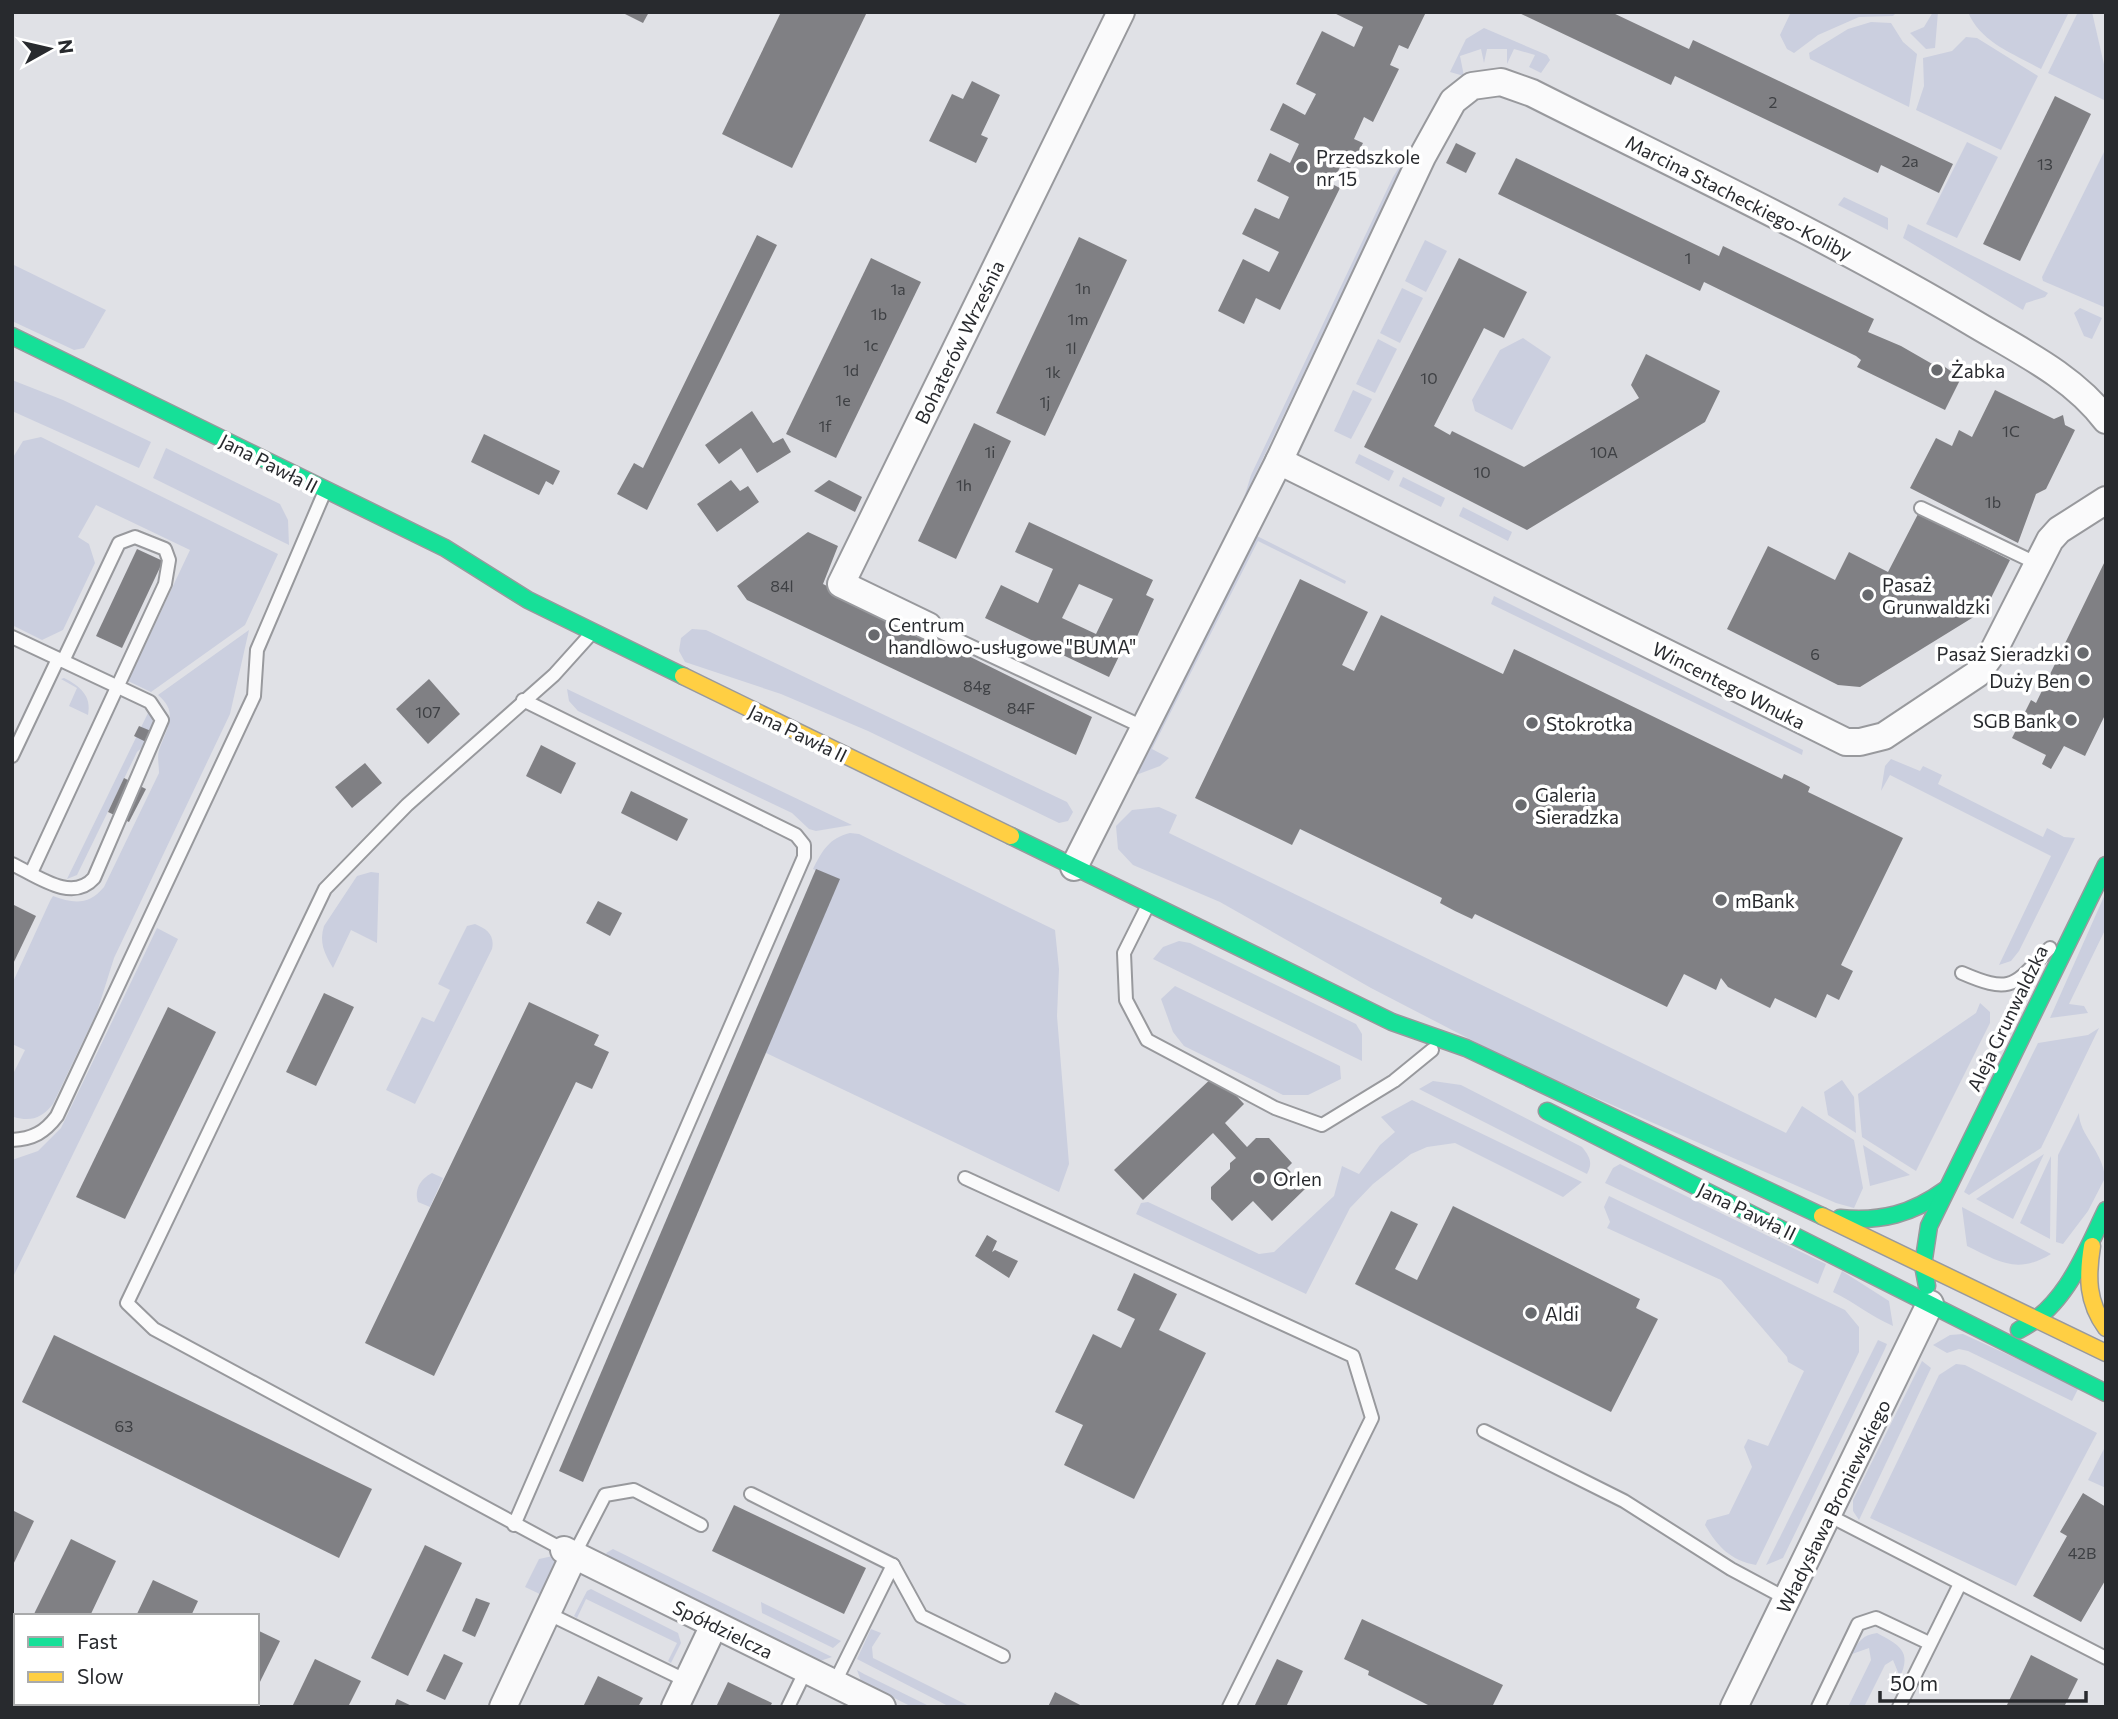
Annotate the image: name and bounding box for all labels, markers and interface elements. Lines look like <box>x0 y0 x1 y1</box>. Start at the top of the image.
north arrow <box>14 14 84 84</box>
text: N <box>54 38 79 55</box>
house number: 2 <box>1769 92 1778 111</box>
street label: Marcina Stacheckiego-Koliby <box>1622 130 1856 264</box>
place label: Przedszkole nr 15 <box>1316 145 1420 190</box>
house number: 2a <box>1901 151 1919 170</box>
house number: 13 <box>2037 154 2053 173</box>
marker: Przedszkole nr 15 <box>1294 159 1310 175</box>
house number: 1 <box>1685 248 1691 267</box>
street label: Bohaterów Września <box>909 256 1009 428</box>
house number: 1n <box>1075 278 1091 297</box>
house number: 1a <box>890 279 906 298</box>
house number: 1b <box>871 304 887 323</box>
house number: 1m <box>1068 309 1088 328</box>
house number: 1c <box>864 335 878 354</box>
house number: 1l <box>1066 338 1076 357</box>
place label: Żabka <box>1951 359 2005 382</box>
house number: 1d <box>843 360 859 379</box>
house number: 1k <box>1045 362 1061 381</box>
marker: Żabka <box>1929 362 1945 378</box>
house number: 10 <box>1420 368 1438 387</box>
house number: 1e <box>835 390 851 409</box>
house number: 1j <box>1040 392 1050 411</box>
house number: 1f <box>818 416 832 435</box>
house number: 1C <box>2002 421 2020 440</box>
street label: Jana Pawła II <box>216 429 322 497</box>
house number: 1i <box>985 442 995 461</box>
house number: 10A <box>1590 442 1618 461</box>
house number: 10 <box>1473 462 1491 481</box>
house number: 1h <box>956 475 972 494</box>
house number: 1b <box>1985 492 2001 511</box>
place label: Pasaż Grunwaldzki <box>1882 573 1990 618</box>
house number: 84l <box>770 576 794 595</box>
marker: Pasaż Grunwaldzki <box>1860 587 1876 603</box>
place label: Centrum handlowo-usługowe "BUMA" <box>888 613 1136 658</box>
marker: Centrum handlowo-usługowe "BUMA" <box>866 627 882 643</box>
street label: Wincentego Wnuka <box>1649 637 1809 733</box>
place label: Pasaż Sieradzki <box>1936 642 2069 665</box>
house number: 6 <box>1810 644 1820 663</box>
marker: Pasaż Sieradzki <box>2075 645 2091 661</box>
place label: Duży Ben <box>1989 669 2070 692</box>
marker: Duży Ben <box>2076 672 2092 688</box>
house number: 84g <box>963 676 991 695</box>
house number: 84F <box>1007 698 1035 717</box>
street label: Jana Pawła II <box>745 699 851 767</box>
house number: 107 <box>415 702 441 721</box>
place label: SGB Bank <box>1973 709 2057 732</box>
place label: Stokrotka <box>1546 712 1633 735</box>
marker: SGB Bank <box>2063 712 2079 728</box>
marker: Stokrotka <box>1524 715 1540 731</box>
place label: Galeria Sieradzka <box>1535 783 1619 828</box>
marker: Galeria Sieradzka <box>1513 797 1529 813</box>
place label: mBank <box>1735 889 1795 912</box>
marker: mBank <box>1713 892 1729 908</box>
street label: Aleja Grunwaldzka <box>1962 941 2052 1095</box>
place label: Orlen <box>1273 1167 1322 1190</box>
marker: Orlen <box>1251 1170 1267 1186</box>
street label: Jana Pawła II <box>1694 1177 1800 1245</box>
place label: Aldi <box>1545 1302 1579 1325</box>
marker: Aldi <box>1523 1305 1539 1321</box>
street label: Władysława Broniewskiego <box>1771 1395 1895 1617</box>
house number: 63 <box>115 1416 133 1435</box>
house number: 42B <box>2068 1543 2096 1562</box>
street label: Spółdzielcza <box>669 1595 777 1663</box>
legend <box>14 1614 259 1705</box>
text: Fast <box>77 1628 118 1653</box>
scale bar <box>1880 1660 2086 1704</box>
text: Slow <box>77 1663 124 1688</box>
text: 50 m <box>1890 1670 1938 1695</box>

